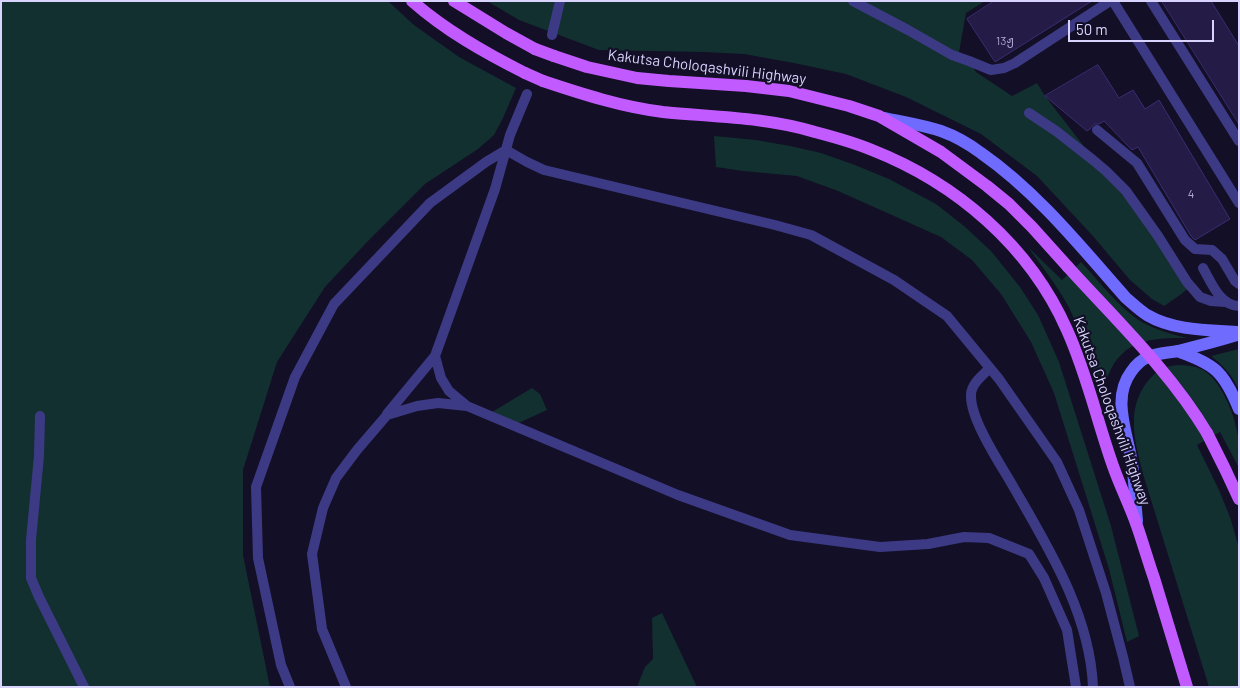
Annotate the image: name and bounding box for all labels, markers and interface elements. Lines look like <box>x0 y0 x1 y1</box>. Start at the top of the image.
scale bar <box>1070 10 1216 42</box>
text: 50 m <box>1076 20 1108 38</box>
house number: 13ჟ <box>996 34 1014 48</box>
street label: Kakutsa Choloqashvili Highway <box>607 46 807 88</box>
house number: 4 <box>1188 187 1194 201</box>
street label: Kakutsa Choloqashvili Highway <box>1069 314 1155 508</box>

